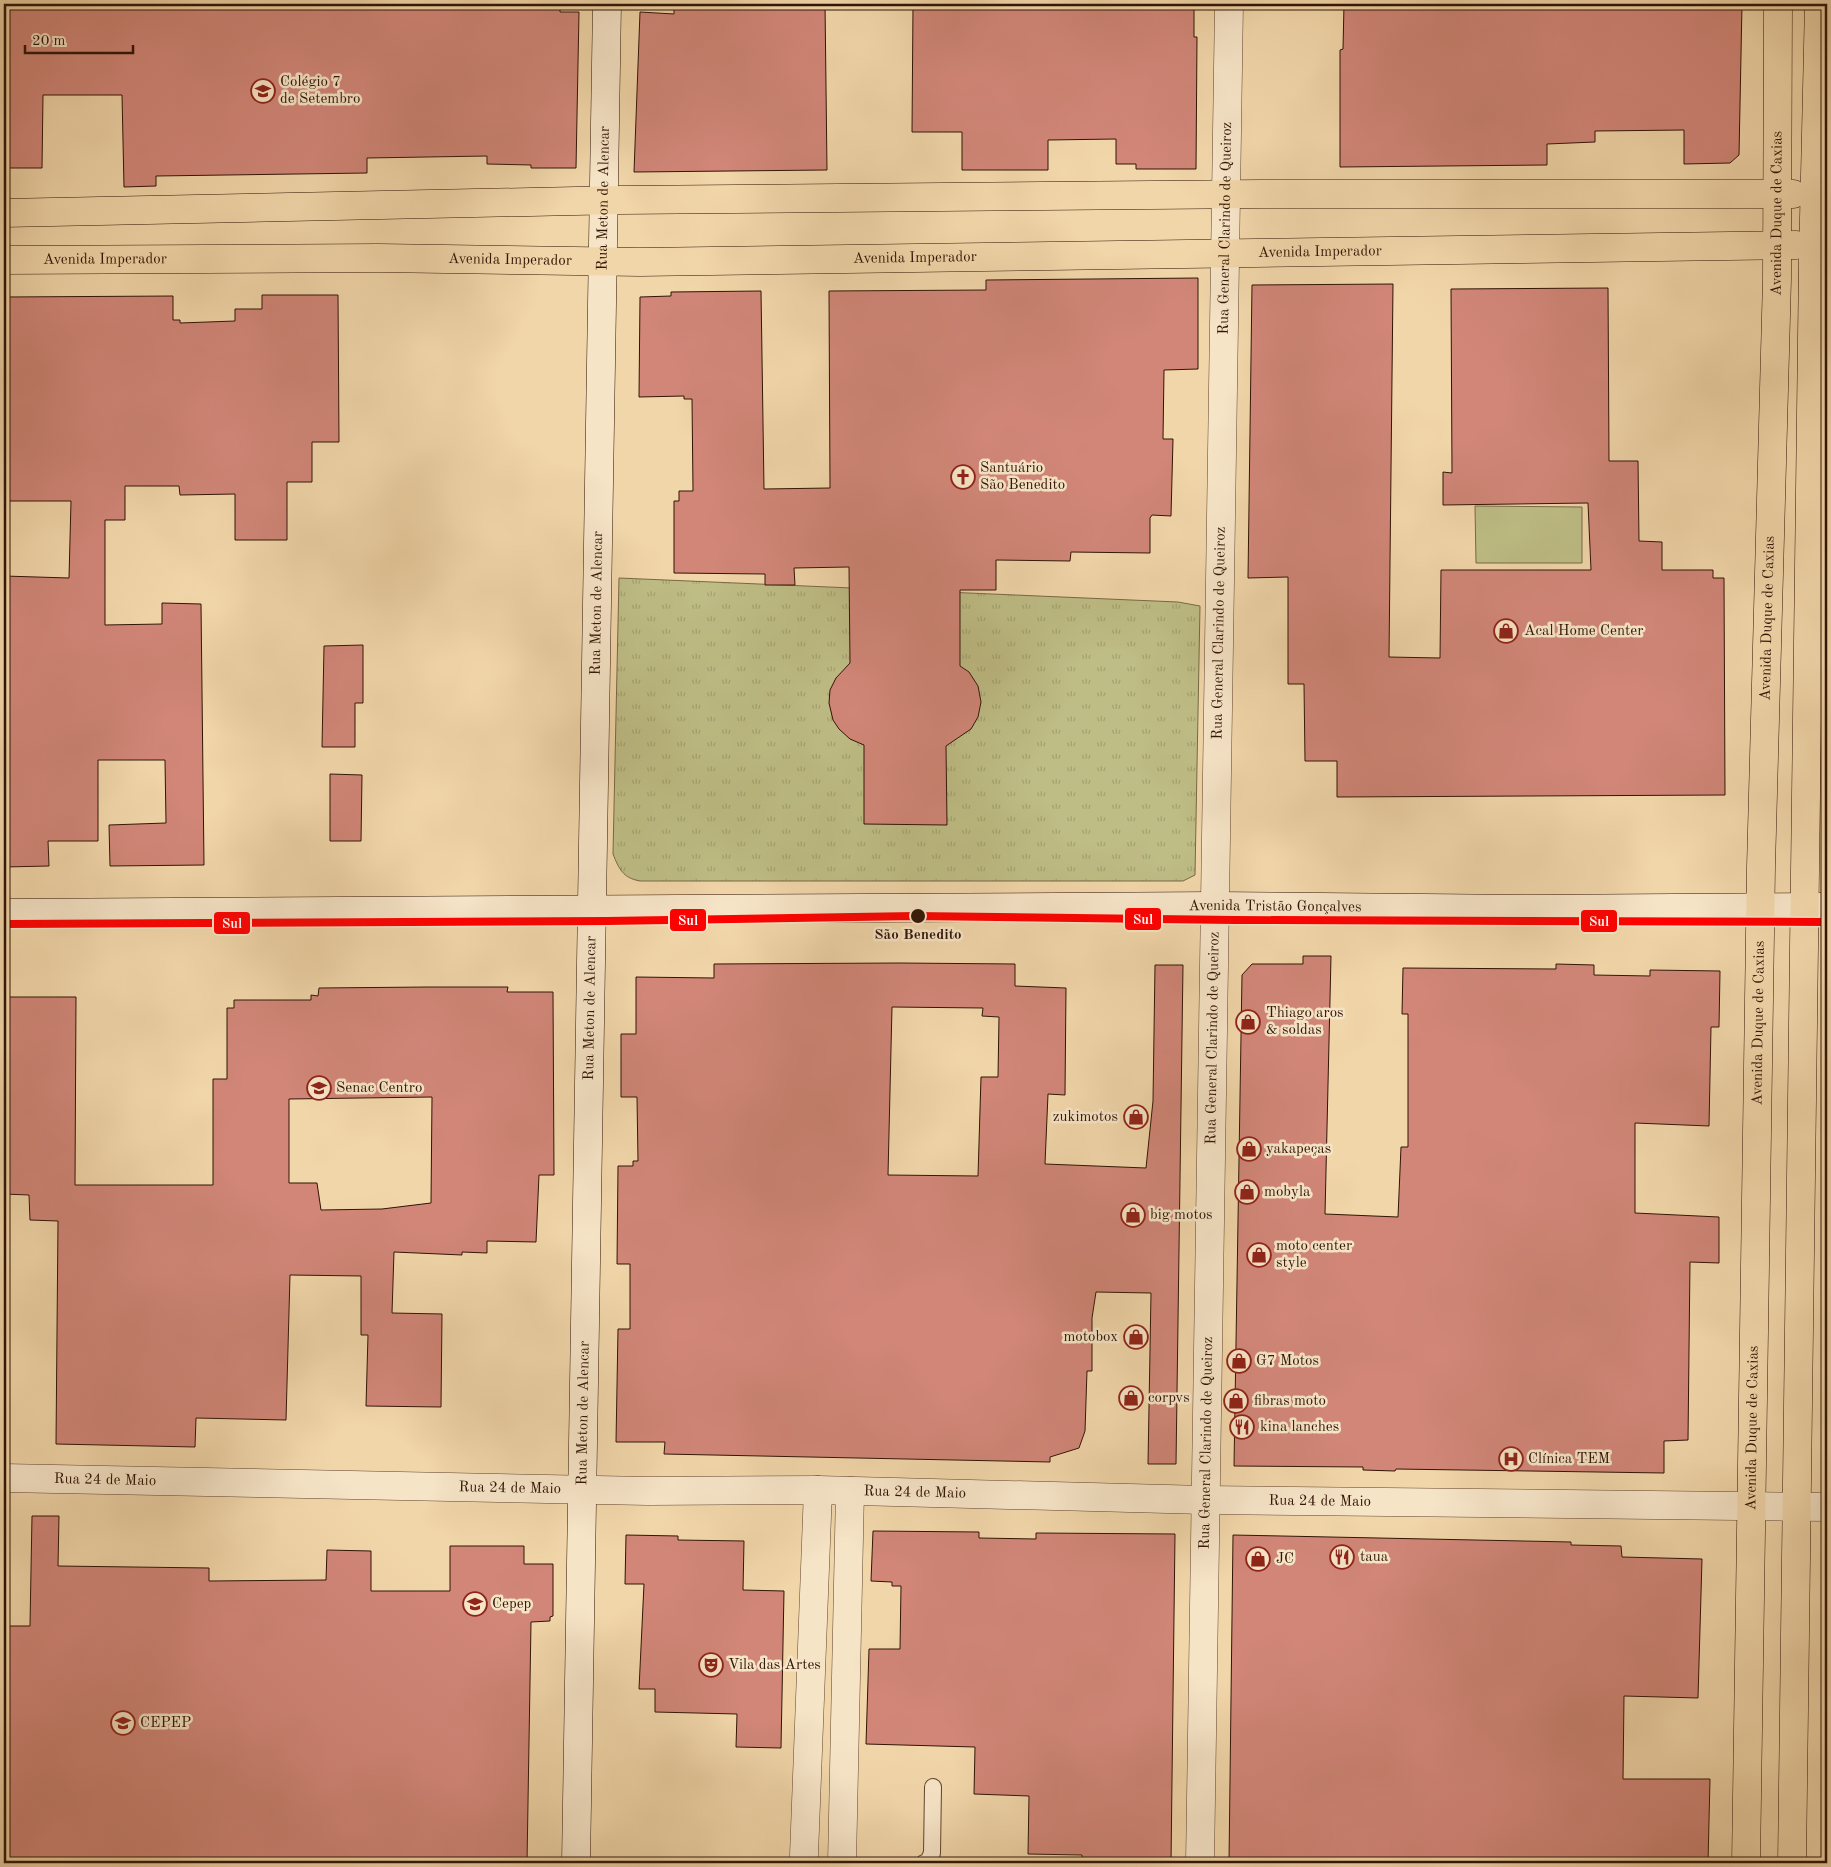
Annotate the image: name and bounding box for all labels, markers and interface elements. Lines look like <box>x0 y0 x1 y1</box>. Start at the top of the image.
scale bar <box>25 22 132 54</box>
text: 20 m <box>32 34 66 49</box>
place label: Colégio 7 de Setembro <box>280 75 360 107</box>
school or university icon: Colégio 7 de Setembro <box>250 78 276 104</box>
street label: Rua General Clarindo de Queiroz <box>1216 122 1235 335</box>
street label: Rua Meton de Alencar <box>595 126 612 271</box>
street label: Avenida Duque de Caxias <box>1769 131 1785 296</box>
street label: Avenida Imperador <box>1258 244 1382 260</box>
street label: Avenida Imperador <box>853 250 977 266</box>
street label: Avenida Imperador <box>43 252 167 267</box>
street label: Avenida Imperador <box>448 252 572 268</box>
place label: Santuário São Benedito <box>980 461 1065 493</box>
church icon: Santuário São Benedito <box>950 464 976 490</box>
street label: Rua General Clarindo de Queiroz <box>1210 527 1228 740</box>
street label: Rua Meton de Alencar <box>588 531 606 676</box>
street label: Avenida Duque de Caxias <box>1758 536 1778 701</box>
shop icon: Acal Home Center <box>1493 618 1519 644</box>
place label: Acal Home Center <box>1524 624 1643 639</box>
street label: Avenida Tristão Gonçalves <box>1188 898 1362 915</box>
marker: São Benedito <box>909 907 927 925</box>
line badge: Sul <box>1124 907 1162 931</box>
line badge: Sul <box>669 908 707 932</box>
line badge: Sul <box>1580 909 1618 933</box>
line badge: Sul <box>213 911 251 935</box>
text: Sul <box>1133 913 1153 927</box>
text: Sul <box>678 914 698 928</box>
text: Sul <box>1589 915 1609 929</box>
text: Sul <box>222 917 242 931</box>
place label: São Benedito <box>874 928 962 943</box>
street label: Rua General Clarindo de Queiroz <box>1204 931 1222 1145</box>
street label: Rua Meton de Alencar <box>582 936 599 1080</box>
street label: Avenida Duque de Caxias <box>1750 941 1767 1106</box>
place label: Thiago aros & soldas <box>1266 1006 1344 1038</box>
shop icon: Thiago aros & soldas <box>1235 1009 1261 1035</box>
school or university icon: Senac Centro <box>306 1075 332 1101</box>
place label: Senac Centro <box>336 1081 422 1096</box>
shop icon: zukimotos <box>1123 1104 1149 1130</box>
place label: zukimotos <box>1053 1110 1118 1125</box>
shop icon: yakapeças <box>1236 1136 1262 1162</box>
place label: yakapeças <box>1266 1142 1331 1157</box>
shop icon: mobyla <box>1234 1179 1260 1205</box>
place label: mobyla <box>1264 1185 1311 1200</box>
shop icon: big motos <box>1120 1202 1146 1228</box>
place label: big motos <box>1150 1208 1213 1223</box>
place label: moto center style <box>1276 1239 1352 1271</box>
shop icon: moto center style <box>1246 1242 1272 1268</box>
shop icon: motobox <box>1123 1324 1149 1350</box>
place label: motobox <box>1063 1330 1118 1345</box>
street label: Rua General Clarindo de Queiroz <box>1197 1336 1216 1550</box>
street label: Rua Meton de Alencar <box>575 1341 592 1485</box>
street label: Avenida Duque de Caxias <box>1744 1345 1761 1511</box>
shop icon: G7 Motos <box>1226 1348 1252 1374</box>
place label: G7 Motos <box>1256 1354 1319 1369</box>
shop icon: corpvs <box>1118 1385 1144 1411</box>
shop icon: fibras moto <box>1223 1388 1249 1414</box>
place label: corpvs <box>1148 1391 1190 1406</box>
place label: fibras moto <box>1254 1394 1326 1409</box>
restaurant icon: kina lanches <box>1229 1414 1255 1440</box>
place label: kina lanches <box>1260 1420 1339 1435</box>
hospital icon: Clínica TEM <box>1498 1446 1524 1472</box>
place label: Clínica TEM <box>1528 1452 1610 1467</box>
street label: Rua 24 de Maio <box>54 1472 156 1489</box>
street label: Rua 24 de Maio <box>459 1480 561 1497</box>
street label: Rua 24 de Maio <box>863 1484 966 1501</box>
street label: Rua 24 de Maio <box>1268 1493 1371 1509</box>
restaurant icon: taua <box>1329 1544 1355 1570</box>
shop icon: JC <box>1245 1546 1271 1572</box>
place label: taua <box>1360 1550 1389 1565</box>
place label: JC <box>1276 1552 1294 1567</box>
school or university icon: Cepep <box>462 1591 488 1617</box>
place label: Cepep <box>492 1597 532 1612</box>
theatre icon: Vila das Artes <box>698 1652 724 1678</box>
place label: Vila das Artes <box>728 1658 821 1673</box>
school or university icon: CEPEP <box>110 1710 136 1736</box>
place label: CEPEP <box>140 1716 191 1731</box>

